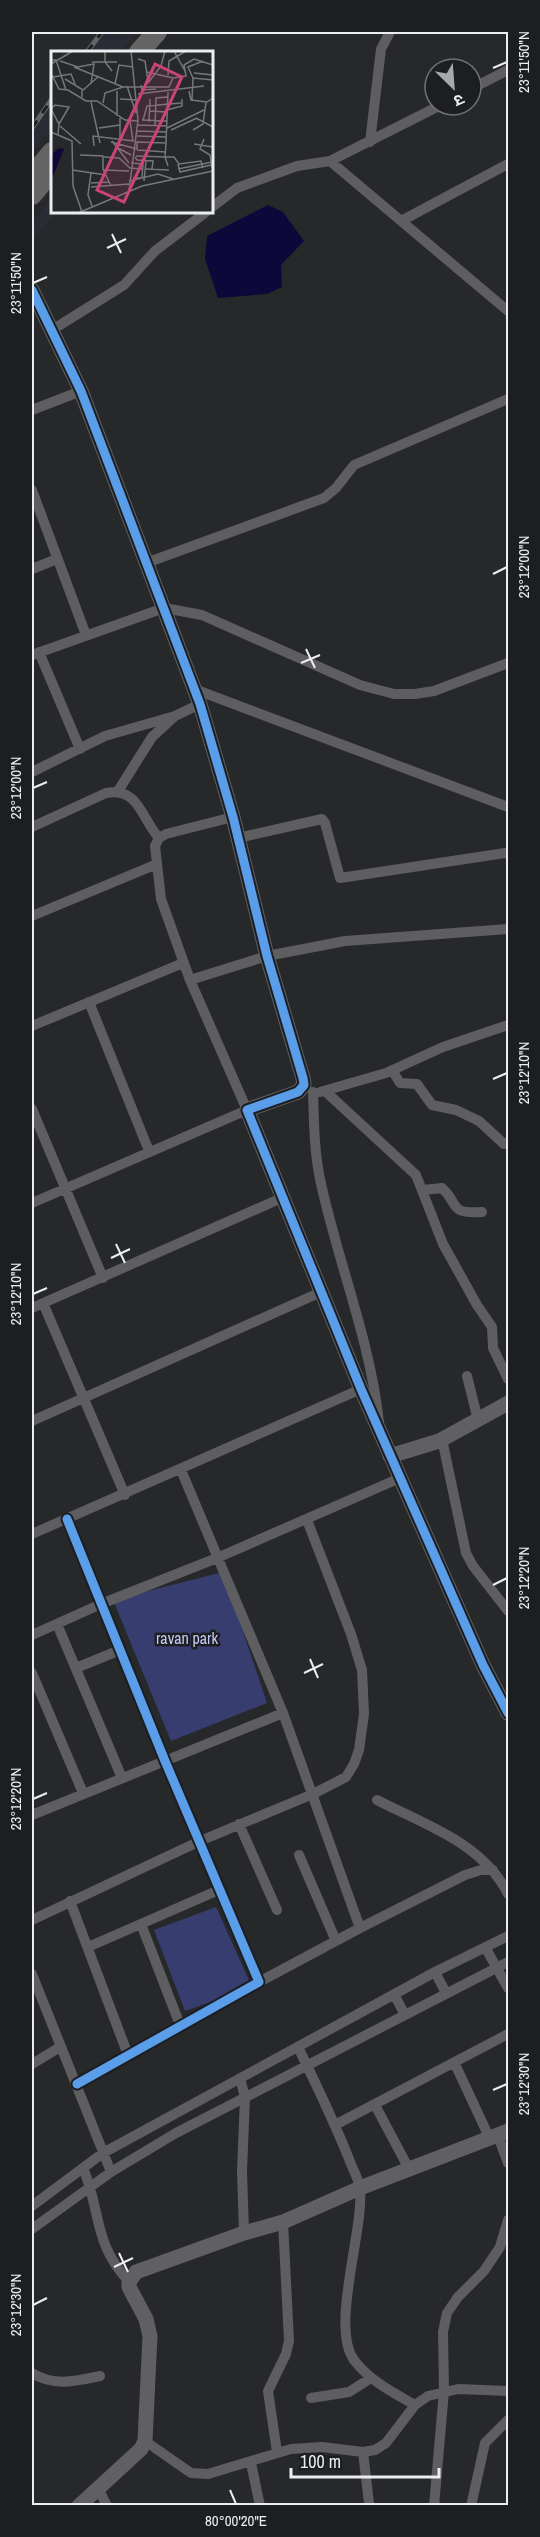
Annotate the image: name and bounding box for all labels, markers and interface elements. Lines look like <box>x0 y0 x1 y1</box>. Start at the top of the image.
text: 23°11'50"N <box>513 31 534 93</box>
inset map <box>51 51 213 213</box>
north arrow <box>423 57 483 117</box>
text: उ <box>450 89 468 113</box>
text: 23°11'50"N <box>5 252 26 314</box>
text: 23°12'00"N <box>513 536 534 598</box>
text: 23°12'00"N <box>5 757 26 819</box>
text: 23°12'10"N <box>513 1042 534 1104</box>
text: 23°12'10"N <box>5 1263 26 1325</box>
text: 23°12'20"N <box>513 1547 534 1609</box>
park label: ravan park <box>156 1627 218 1649</box>
text: 23°12'20"N <box>5 1768 26 1830</box>
text: 23°12'30"N <box>513 2053 534 2115</box>
text: 23°12'30"N <box>5 2274 26 2336</box>
scale bar <box>291 2441 440 2479</box>
text: 100 m <box>300 2449 341 2474</box>
text: 80°00'20"E <box>205 2510 267 2531</box>

